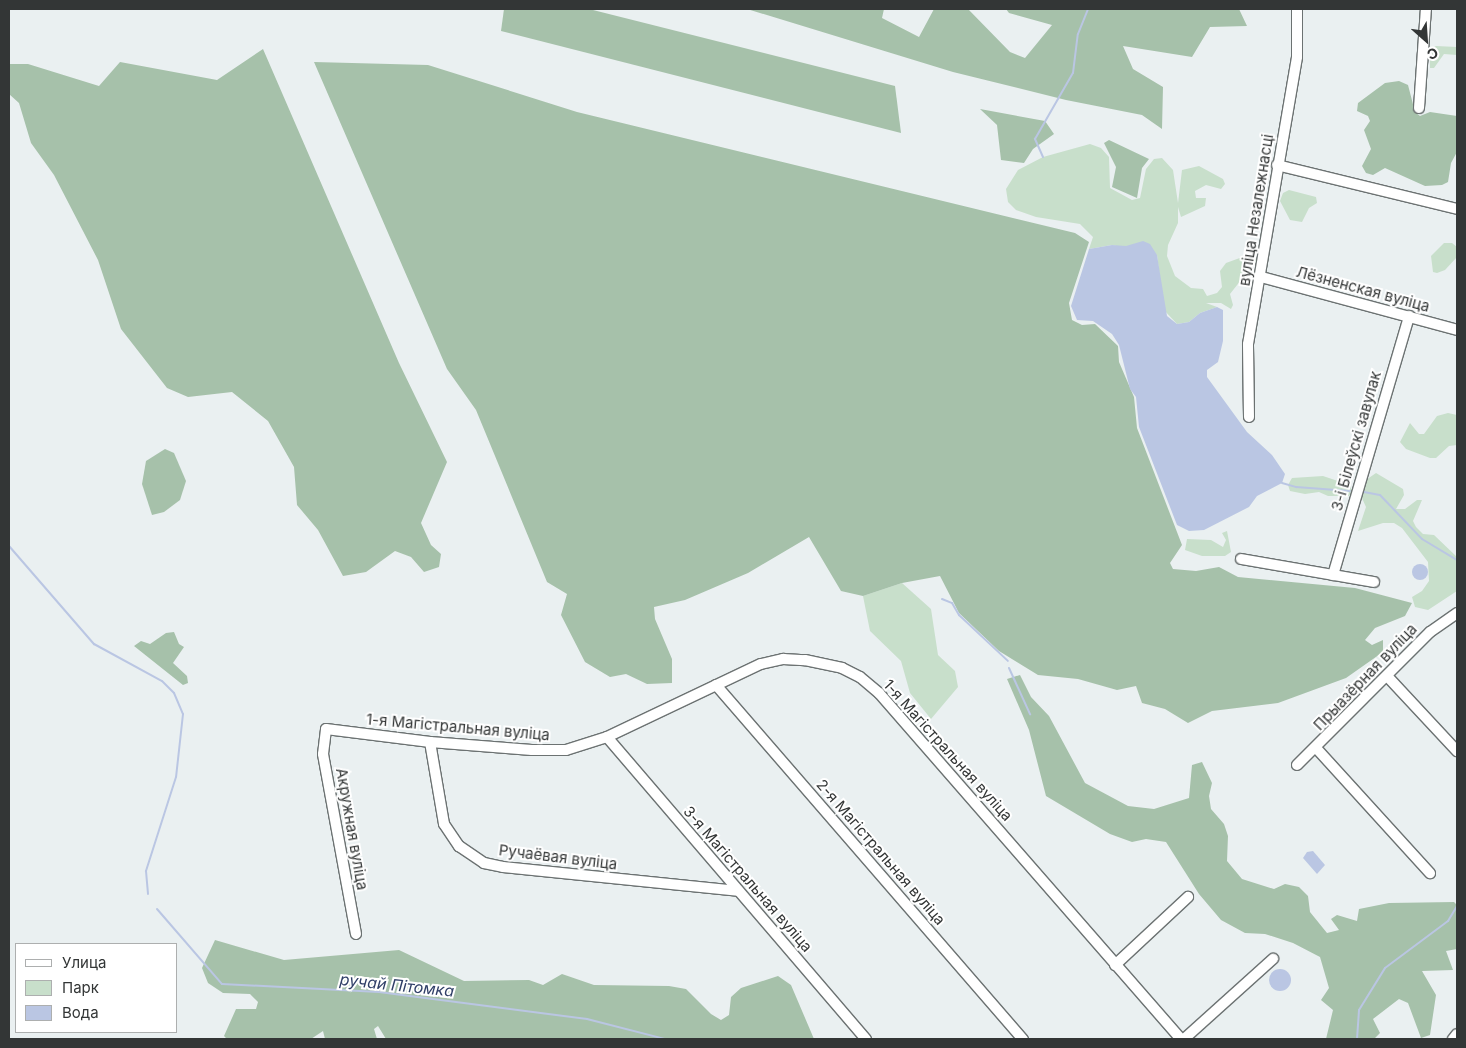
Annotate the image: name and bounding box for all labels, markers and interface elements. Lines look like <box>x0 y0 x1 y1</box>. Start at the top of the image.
north arrow <box>1401 15 1451 65</box>
text: С <box>1424 44 1441 64</box>
street label: вуліца Незалежнасці <box>1235 133 1277 287</box>
street label: Лёзненская вуліца <box>1294 263 1432 315</box>
street label: 3-і Білеўскі завулак <box>1327 369 1385 513</box>
street label: Прыазёрная вуліца <box>1310 620 1420 734</box>
street label: 1-я Магістральная вуліца <box>880 676 1016 824</box>
street label: 1-я Магістральная вуліца <box>365 710 551 744</box>
street label: Акружная вуліца <box>332 767 372 891</box>
street label: 2-я Магістральная вуліца <box>813 775 949 929</box>
street label: 3-я Магістральная вуліца <box>680 802 816 956</box>
street label: Ручаёвая вуліца <box>498 841 618 873</box>
legend <box>15 943 178 1033</box>
text: Улица <box>62 953 106 972</box>
water label: ручай Пітомка <box>339 969 455 1001</box>
text: Парк <box>62 978 99 997</box>
text: Вода <box>62 1003 99 1022</box>

